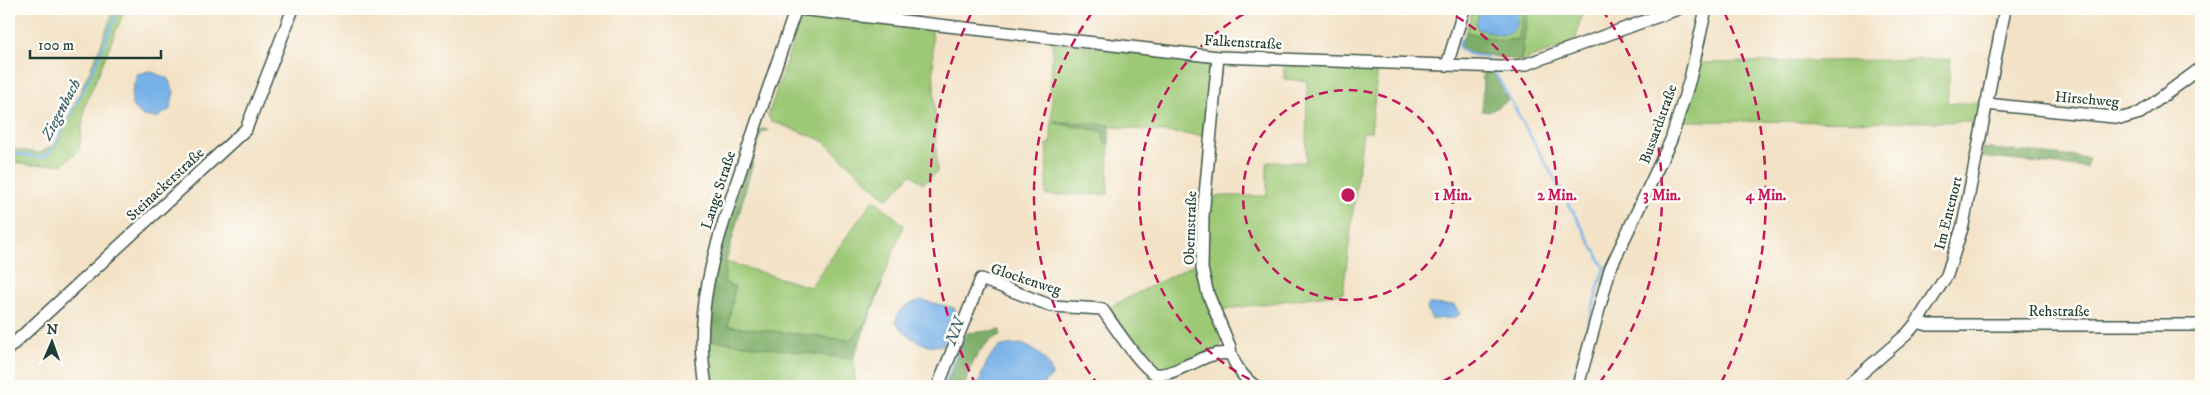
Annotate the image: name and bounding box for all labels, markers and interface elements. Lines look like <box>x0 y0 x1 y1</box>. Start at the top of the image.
scale bar <box>30 28 161 60</box>
street label: Falkenstraße <box>1204 31 1282 54</box>
text: 100 m <box>38 36 74 55</box>
water label: Ziegenbach <box>36 76 85 144</box>
street label: Bussardstraße <box>1635 82 1682 167</box>
street label: Hirschweg <box>2054 87 2121 112</box>
street label: Steinackerstraße <box>122 143 208 225</box>
street label: Lange Straße <box>697 148 740 232</box>
street label: Im Entenort <box>1930 174 1967 252</box>
centre of rings <box>1339 186 1357 204</box>
text: 1 Min. <box>1434 186 1472 205</box>
text: 2 Min. <box>1537 186 1577 205</box>
text: 3 Min. <box>1643 186 1681 205</box>
text: 4 Min. <box>1745 186 1787 205</box>
street label: Obernstraße <box>1180 191 1201 265</box>
street label: Glockenweg <box>988 259 1064 300</box>
street label: Rehstraße <box>2028 302 2090 321</box>
water label: NN <box>940 312 970 349</box>
north arrow <box>28 318 78 368</box>
text: N <box>46 321 59 339</box>

